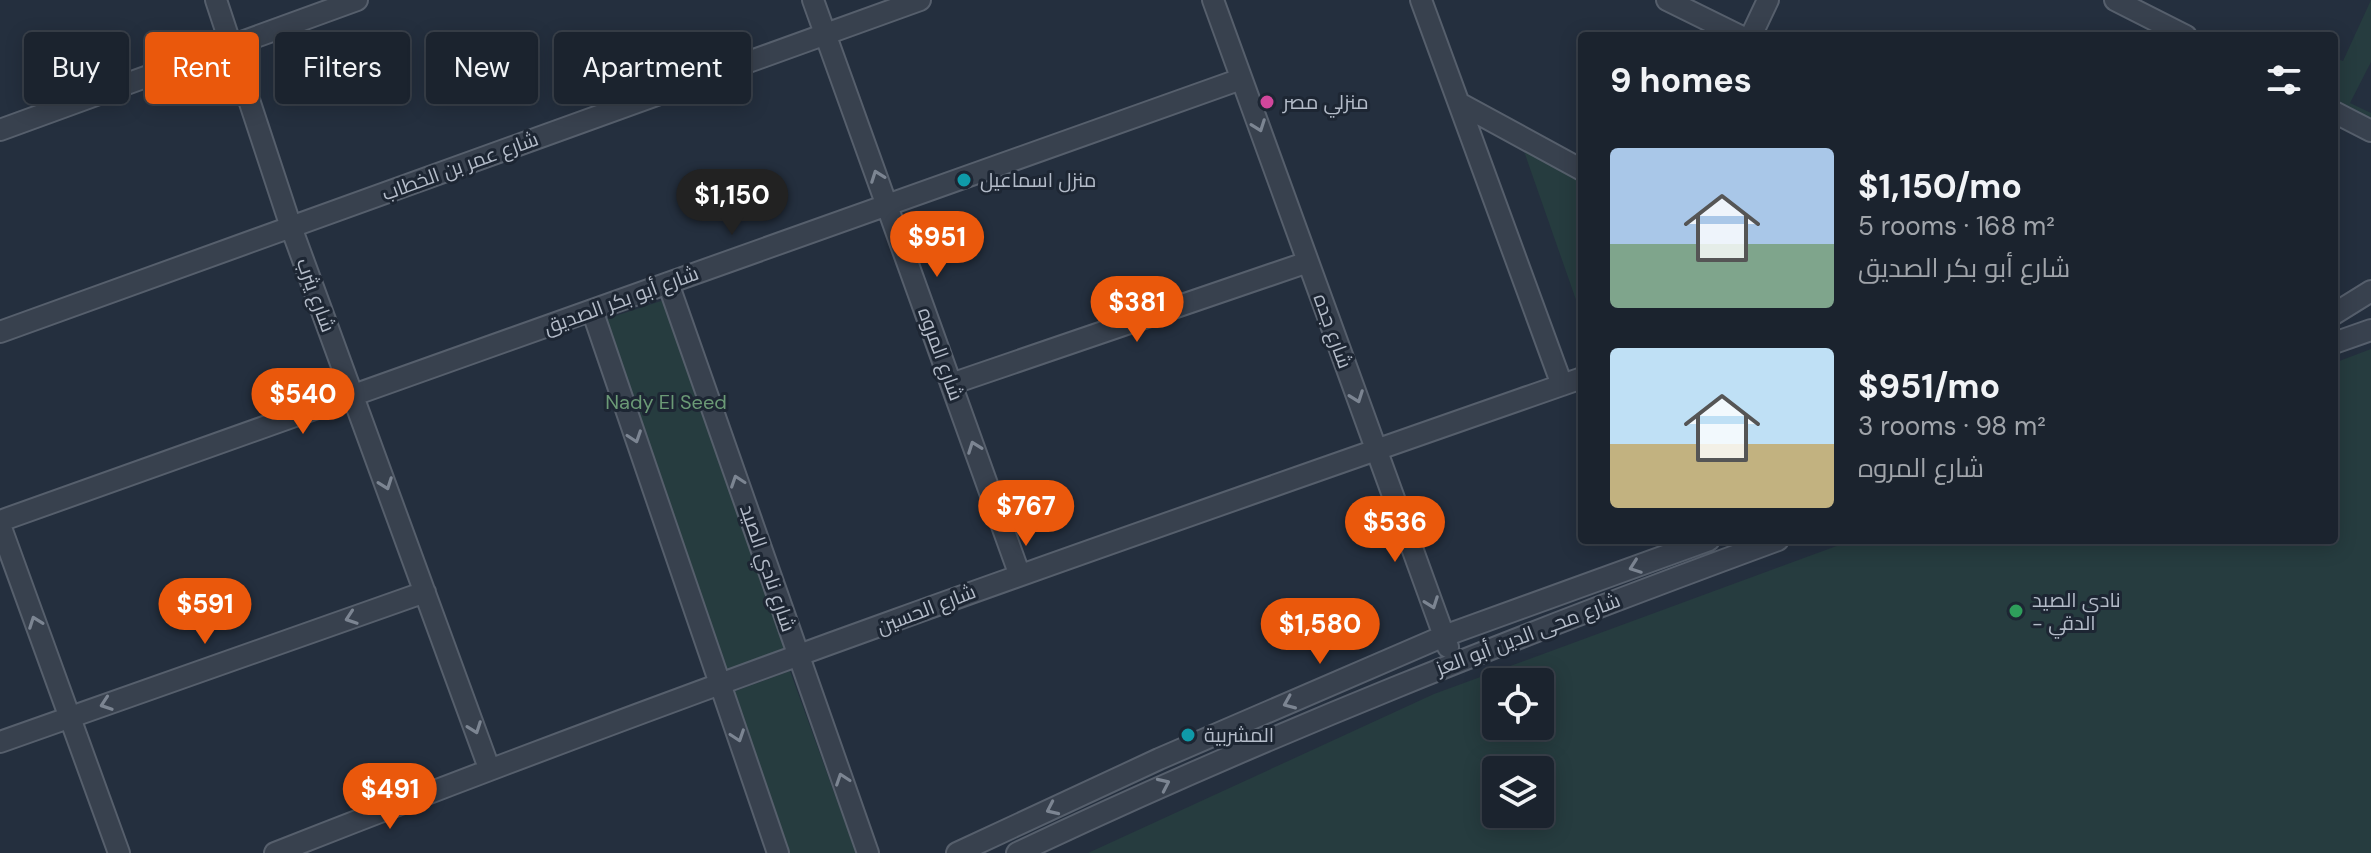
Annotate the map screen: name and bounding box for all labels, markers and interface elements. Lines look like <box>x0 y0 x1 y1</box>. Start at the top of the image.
chip: Buy <box>24 32 129 104</box>
chip: Rent <box>145 32 259 104</box>
chip: Filters <box>275 32 410 104</box>
chip: New <box>426 32 538 104</box>
chip: Apartment <box>554 32 751 104</box>
text: 9 homes <box>1610 58 1752 103</box>
icon: filters <box>2262 58 2306 102</box>
place label: منزلي مصر <box>1282 89 1369 118</box>
marker: منزلي مصر <box>1258 93 1276 111</box>
one-way arrow <box>1249 118 1265 132</box>
street label: شارع عمر بن الخطاب <box>378 126 542 207</box>
text: $1,150/mo <box>1858 164 2022 209</box>
place label: منزل اسماعيل <box>980 167 1096 193</box>
pin: $1,150 <box>667 169 797 237</box>
one-way arrow <box>870 170 886 184</box>
marker: منزل اسماعيل <box>955 171 973 189</box>
text: $1,150 <box>694 178 770 212</box>
icon: home <box>1674 180 1770 276</box>
text: 5 rooms · 168 m² <box>1858 209 2055 243</box>
pin: $951 <box>890 211 984 279</box>
text: $951 <box>908 220 966 254</box>
text: شارع أبو بكر الصديق <box>1858 251 2070 285</box>
street label: شارع يثرب <box>290 254 341 336</box>
street label: شارع أبو بكر الصديق <box>540 260 703 341</box>
pin: $381 <box>1090 276 1184 344</box>
text: $381 <box>1109 285 1165 319</box>
street label: شارع جده <box>1307 290 1358 372</box>
street label: شارع المروه <box>911 304 970 404</box>
text: $951/mo <box>1858 364 2000 409</box>
pin: $540 <box>256 368 350 436</box>
text: $540 <box>269 377 337 411</box>
icon: home <box>1674 380 1770 476</box>
park label: Nady El Seed <box>605 389 727 415</box>
one-way arrow <box>1347 389 1364 403</box>
text: 3 rooms · 98 m² <box>1858 409 2046 443</box>
one-way arrow <box>626 429 642 443</box>
one-way arrow <box>967 441 984 455</box>
text: شارع المروه <box>1858 451 1984 485</box>
one-way arrow <box>731 475 747 489</box>
one-way arrow <box>376 476 393 490</box>
pin: $767 <box>979 480 1073 548</box>
text: $767 <box>996 489 1056 523</box>
pin: $536 <box>1348 496 1442 564</box>
street label: شارع نادي الصيد <box>731 501 802 636</box>
text: $536 <box>1363 505 1427 539</box>
one-way arrow <box>1629 557 1643 573</box>
pin: $591 <box>158 578 252 646</box>
street label: شارع الحسين <box>873 578 980 641</box>
text: $591 <box>176 587 234 621</box>
street label: شارع محى الدين أبو العز <box>1431 587 1624 682</box>
place label: نادي الصيد - الدقي <box>2032 587 2121 639</box>
one-way arrow <box>1423 596 1439 610</box>
pin: $1,580 <box>1255 598 1385 666</box>
marker: نادي الصيد - الدقي <box>2007 602 2025 620</box>
text: $1,580 <box>1279 607 1361 641</box>
one-way arrow <box>345 608 359 624</box>
one-way arrow <box>28 616 45 630</box>
map controls <box>1482 668 1554 828</box>
button: locate <box>1482 668 1554 740</box>
one-way arrow <box>1283 693 1297 709</box>
one-way arrow <box>100 694 114 711</box>
one-way arrow <box>465 721 481 735</box>
place label: المشربية <box>1204 722 1274 748</box>
marker: المشربية <box>1179 726 1197 744</box>
one-way arrow <box>728 728 744 742</box>
button: layers <box>1482 756 1554 828</box>
pin: $491 <box>343 763 437 831</box>
text: $491 <box>361 772 419 806</box>
one-way arrow <box>835 773 851 787</box>
one-way arrow <box>1155 778 1170 794</box>
one-way arrow <box>1046 799 1060 815</box>

